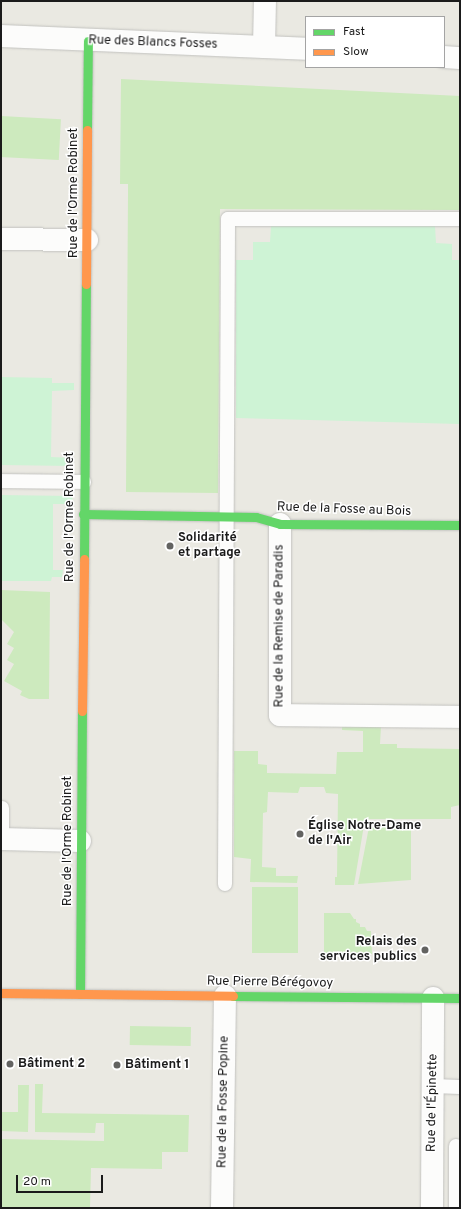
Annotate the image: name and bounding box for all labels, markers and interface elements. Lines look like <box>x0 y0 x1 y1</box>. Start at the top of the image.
legend <box>305 16 445 68</box>
text: Fast <box>343 24 365 40</box>
street label: Rue des Blancs Fosses <box>88 33 218 53</box>
text: Slow <box>343 44 369 60</box>
street label: Rue de l'Orme Robinet <box>66 128 82 258</box>
street label: Rue de l'Orme Robinet <box>62 452 78 582</box>
street label: Rue de la Fosse au Bois <box>277 500 411 520</box>
place label: Solidarité et partage <box>178 531 241 562</box>
marker: Solidarité et partage <box>165 541 175 551</box>
street label: Rue de la Remise de Paradis <box>272 544 288 708</box>
street label: Rue de l'Orme Robinet <box>60 776 76 906</box>
place label: Église Notre-Dame de l'Air <box>308 819 421 850</box>
marker: Église Notre-Dame de l'Air <box>295 829 305 839</box>
place label: Relais des services publics <box>320 935 417 966</box>
marker: Relais des services publics <box>420 945 430 955</box>
street label: Rue Pierre Bérégovoy <box>207 974 333 992</box>
street label: Rue de la Fosse Popine <box>215 1036 233 1168</box>
street label: Rue de l'Épinette <box>424 1054 442 1152</box>
place label: Bâtiment 2 <box>18 1056 85 1072</box>
place label: Bâtiment 1 <box>125 1057 190 1073</box>
marker: Bâtiment 2 <box>5 1059 15 1069</box>
marker: Bâtiment 1 <box>112 1060 122 1070</box>
scale bar <box>18 1167 105 1193</box>
text: 20 m <box>23 1174 51 1190</box>

